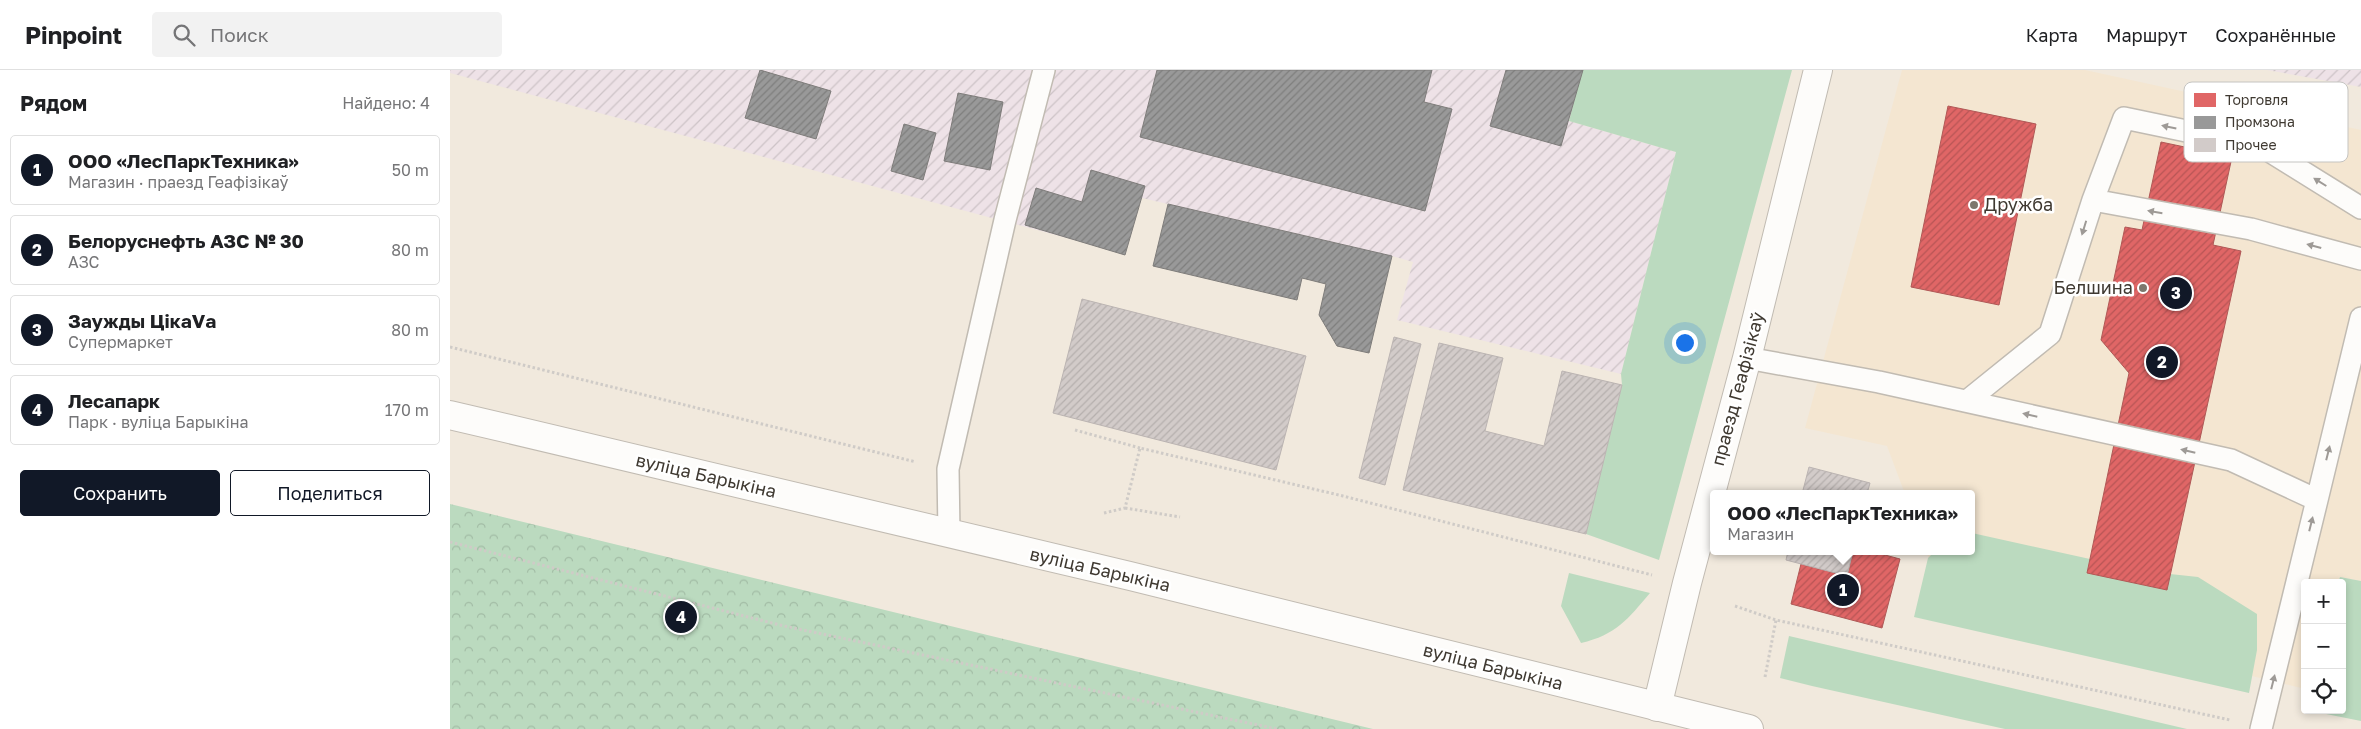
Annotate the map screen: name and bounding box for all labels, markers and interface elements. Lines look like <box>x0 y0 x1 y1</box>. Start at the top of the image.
search box <box>152 12 502 57</box>
text: Pinpoint <box>25 20 122 49</box>
icon: search <box>170 21 198 49</box>
text: Поиск <box>210 23 269 46</box>
text: Карта <box>2026 24 2078 46</box>
text: Маршрут <box>2106 24 2187 46</box>
text: Сохранённые <box>2215 24 2336 46</box>
legend <box>2184 82 2348 162</box>
text: Рядом <box>20 90 87 116</box>
text: Торговля <box>2225 91 2288 108</box>
text: Найдено: 4 <box>342 93 430 113</box>
text: Промзона <box>2225 113 2295 130</box>
one-way arrow <box>2161 123 2177 131</box>
text: Прочее <box>2225 136 2277 153</box>
text: ООО «ЛесПаркТехника» <box>68 149 299 172</box>
text: 1 <box>33 160 41 180</box>
text: 50 m <box>392 160 429 180</box>
text: Магазин · праезд Геафізікаў <box>68 172 289 192</box>
one-way arrow <box>2313 177 2326 187</box>
place label: Дружба <box>1984 193 2053 215</box>
marker: Дружба <box>1968 199 1980 211</box>
one-way arrow <box>2147 207 2163 215</box>
one-way arrow <box>2080 220 2087 235</box>
text: Белоруснефть АЗС № 30 <box>68 229 304 252</box>
text: 2 <box>32 240 42 260</box>
text: 80 m <box>391 240 429 260</box>
one-way arrow <box>2306 242 2321 250</box>
text: АЗС <box>68 252 99 272</box>
pin: 3 <box>2160 274 2192 312</box>
place label: Белшина <box>2054 276 2133 298</box>
marker: Белшина <box>2137 282 2149 294</box>
text: Заужды ЦікаVа <box>68 309 216 332</box>
street label: праезд Геафізікаў <box>1706 309 1768 468</box>
text: 3 <box>32 320 42 340</box>
text: 80 m <box>391 320 429 340</box>
your location <box>1672 330 1698 356</box>
text: Супермаркет <box>68 332 173 352</box>
pin: 2 <box>2146 343 2178 381</box>
text: Лесапарк <box>68 389 160 412</box>
text: 4 <box>32 400 42 420</box>
text: 170 m <box>385 400 429 420</box>
one-way arrow <box>2022 411 2037 419</box>
text: Парк · вуліца Барыкіна <box>68 412 249 432</box>
one-way arrow <box>2324 445 2332 460</box>
one-way arrow <box>2181 447 2196 455</box>
street label: вуліца Барыкіна <box>634 448 779 502</box>
button: Сохранить <box>20 470 220 516</box>
button: Поделиться <box>230 470 430 516</box>
popup <box>1710 490 1975 555</box>
text: ООО «ЛесПаркТехника» <box>1727 501 1958 524</box>
one-way arrow <box>2307 516 2315 531</box>
text: Магазин <box>1727 524 1794 544</box>
street label: вуліца Барыкіна <box>1028 542 1173 596</box>
pin: 1 <box>1827 571 1859 609</box>
map controls <box>2301 579 2346 714</box>
button: + <box>2301 579 2346 624</box>
pin: 4 <box>665 598 697 636</box>
button: − <box>2301 624 2346 669</box>
street label: вуліца Барыкіна <box>1421 638 1566 694</box>
button: locate <box>2301 669 2346 714</box>
one-way arrow <box>2269 674 2277 689</box>

